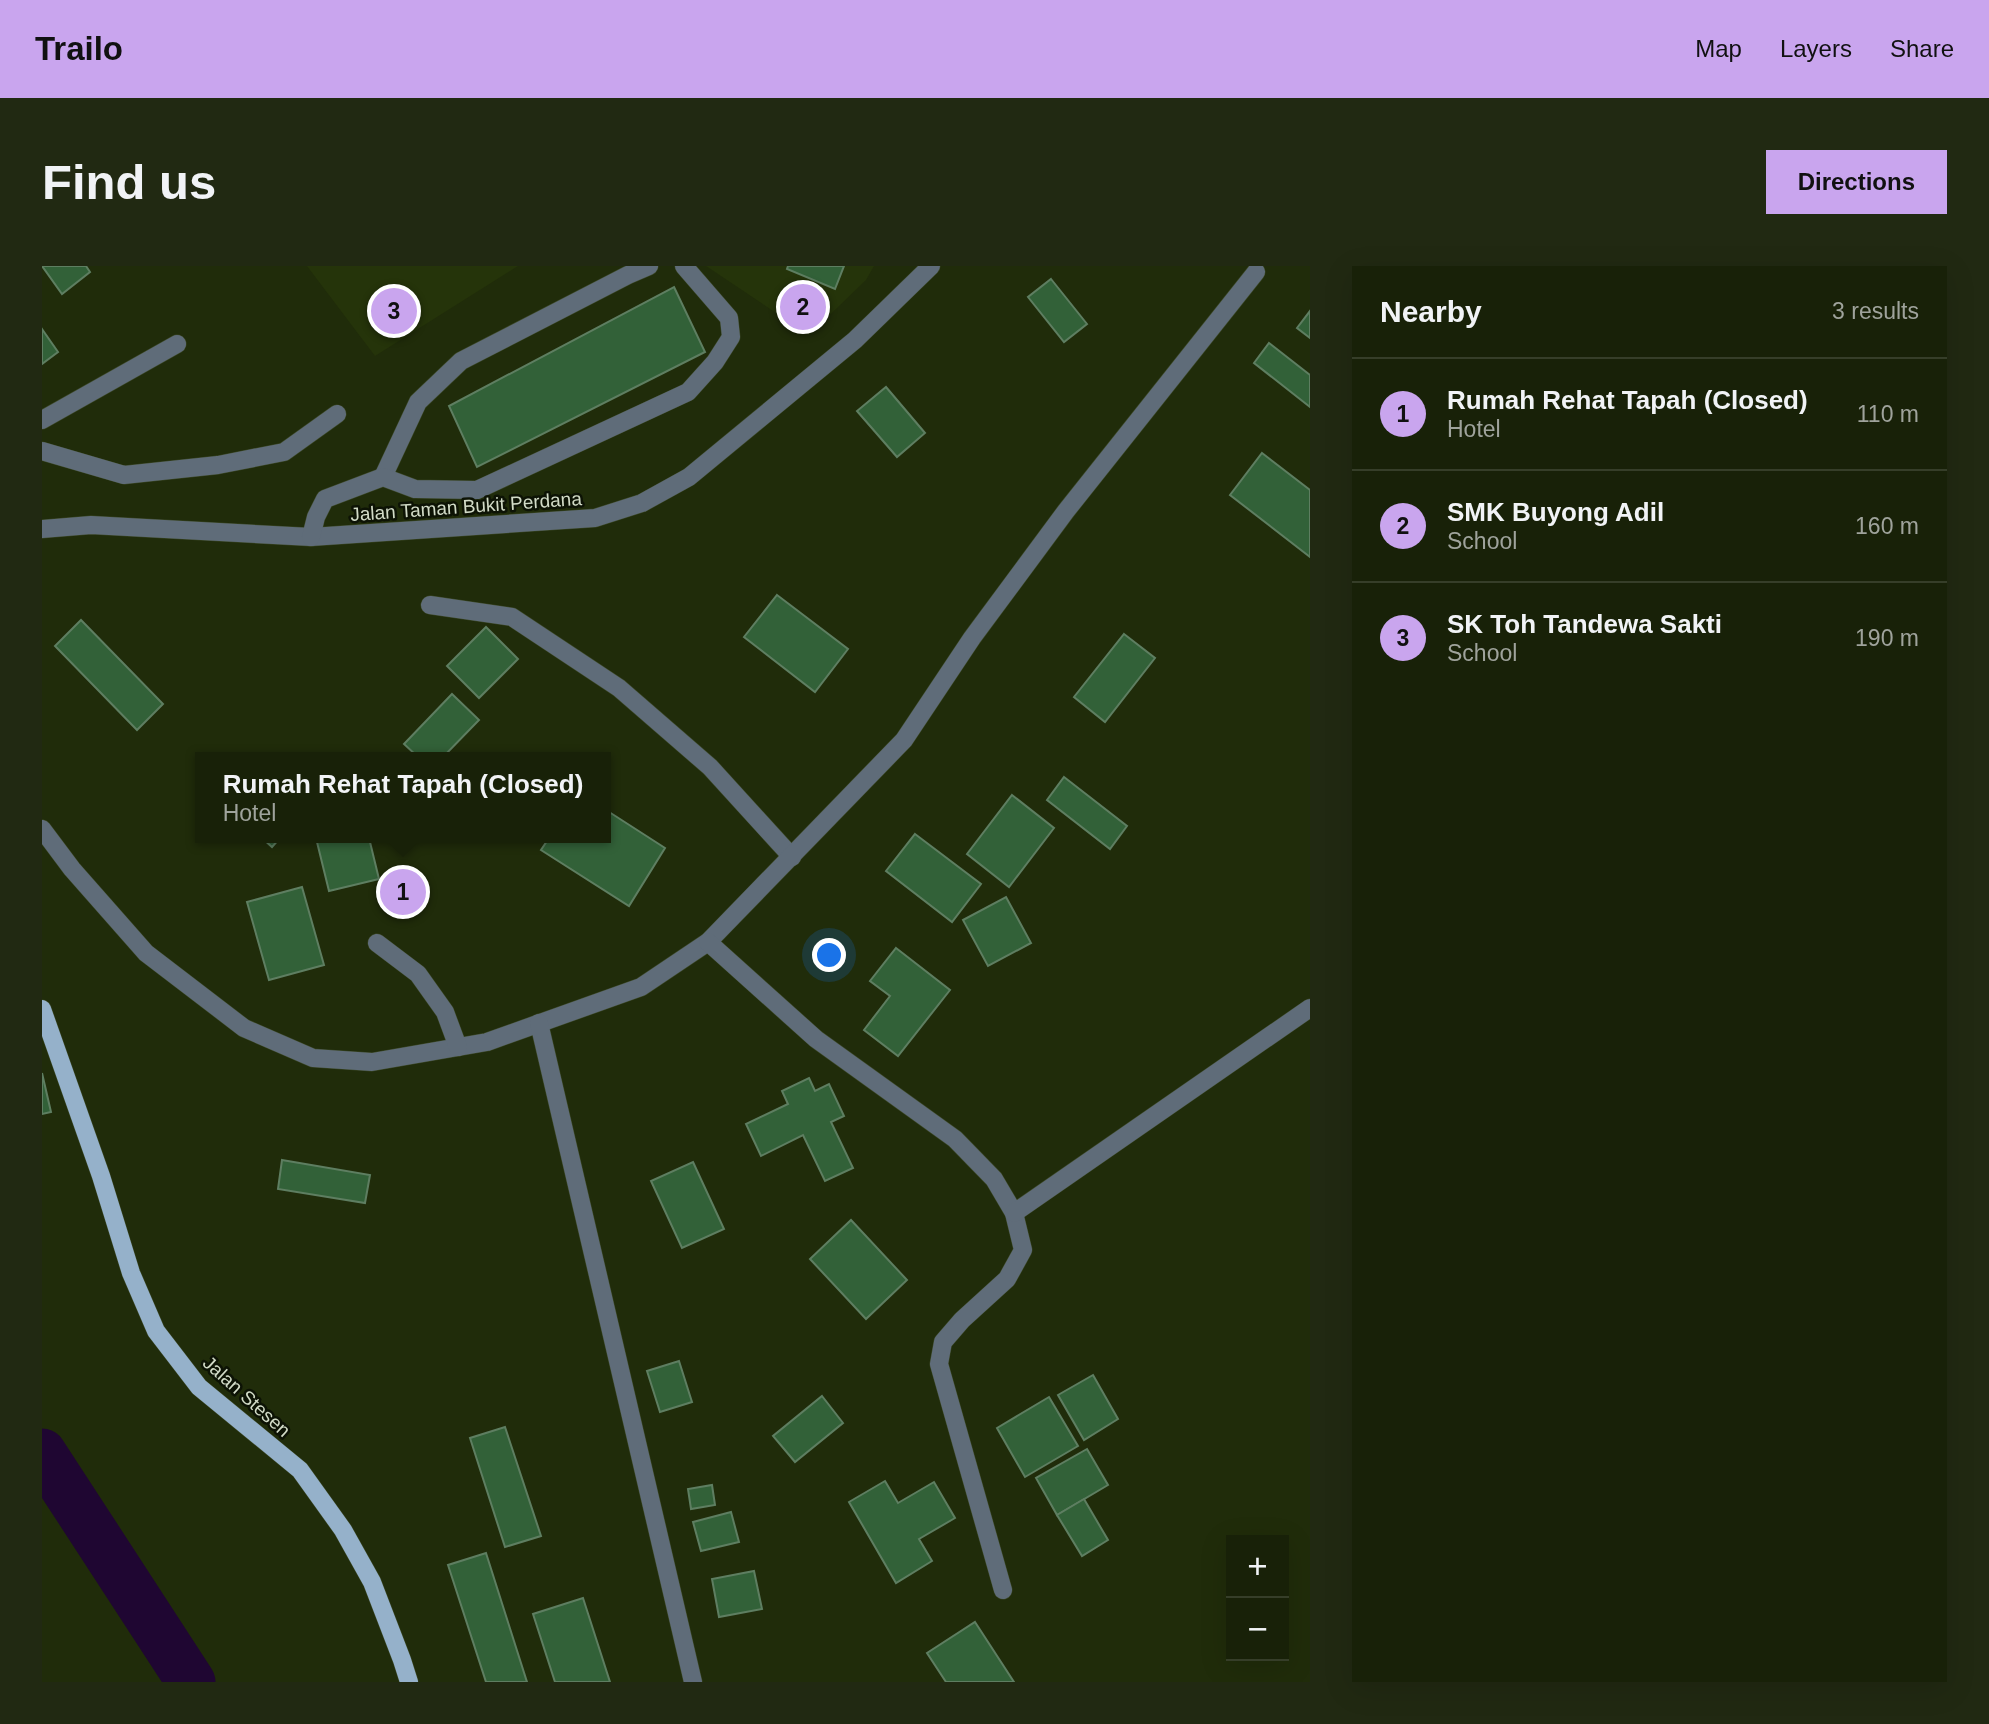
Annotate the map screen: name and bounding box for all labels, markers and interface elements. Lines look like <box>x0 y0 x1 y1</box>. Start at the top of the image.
text: Trailo <box>35 30 123 67</box>
text: Map <box>1695 35 1742 62</box>
text: Layers <box>1780 35 1852 62</box>
text: Share <box>1890 35 1954 62</box>
button: Directions <box>1766 150 1947 214</box>
text: Find us <box>42 155 216 209</box>
pin: 2 <box>780 281 826 333</box>
pin: 3 <box>371 285 417 337</box>
text: Nearby <box>1380 295 1482 328</box>
text: 3 results <box>1832 298 1919 324</box>
text: Rumah Rehat Tapah (Closed) <box>1447 385 1808 415</box>
text: 1 <box>1397 401 1409 427</box>
text: 110 m <box>1857 401 1919 427</box>
text: Hotel <box>1447 416 1501 442</box>
street label: Jalan Taman Bukit Perdana <box>350 488 583 525</box>
text: SMK Buyong Adil <box>1447 497 1664 527</box>
text: 2 <box>1397 513 1409 539</box>
text: 160 m <box>1855 513 1919 539</box>
text: School <box>1447 528 1517 554</box>
text: SK Toh Tandewa Sakti <box>1447 609 1722 639</box>
text: 3 <box>1397 625 1409 651</box>
text: 190 m <box>1855 625 1919 651</box>
text: School <box>1447 640 1517 666</box>
popup <box>195 752 611 843</box>
text: Rumah Rehat Tapah (Closed) <box>223 769 583 799</box>
text: Hotel <box>223 800 276 826</box>
pin: 1 <box>380 866 426 918</box>
your location <box>812 938 846 972</box>
street label: Jalan Stesen <box>199 1352 295 1441</box>
map controls <box>1226 1535 1289 1661</box>
button: + <box>1226 1535 1289 1598</box>
button: − <box>1226 1598 1289 1661</box>

